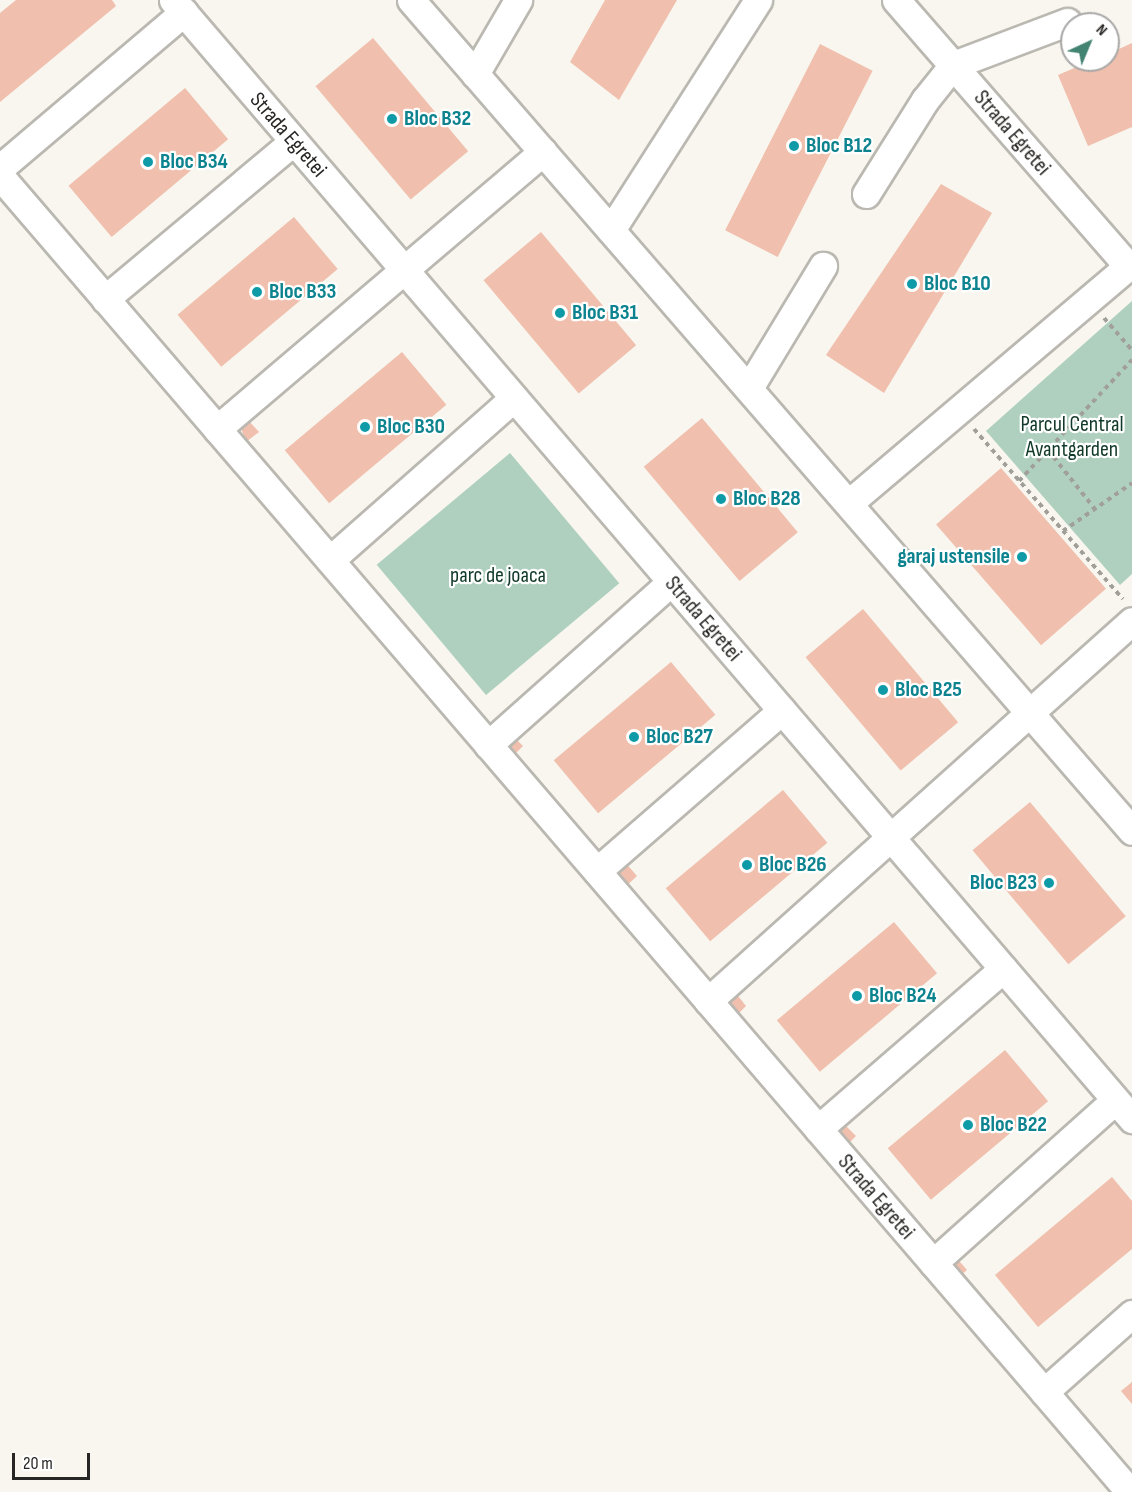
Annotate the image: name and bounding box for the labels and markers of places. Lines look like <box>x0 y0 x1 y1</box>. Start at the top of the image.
place label: Bloc B32 <box>404 106 471 132</box>
marker: Bloc B32 <box>385 112 399 126</box>
place label: Bloc B12 <box>806 133 872 159</box>
marker: Bloc B12 <box>787 139 801 153</box>
place label: Bloc B34 <box>160 149 228 175</box>
marker: Bloc B34 <box>141 155 155 169</box>
place label: Bloc B10 <box>924 271 991 297</box>
marker: Bloc B10 <box>905 277 919 291</box>
place label: Bloc B33 <box>269 279 336 305</box>
marker: Bloc B33 <box>250 285 264 299</box>
place label: Bloc B31 <box>572 300 638 326</box>
marker: Bloc B31 <box>553 306 567 320</box>
place label: Bloc B30 <box>377 414 445 440</box>
marker: Bloc B30 <box>358 420 372 434</box>
place label: Bloc B28 <box>733 486 801 512</box>
marker: Bloc B28 <box>714 492 728 506</box>
place label: garaj ustensile <box>897 544 1010 570</box>
marker: garaj ustensile <box>1015 550 1029 564</box>
place label: Bloc B25 <box>895 677 962 703</box>
marker: Bloc B25 <box>876 683 890 697</box>
place label: Bloc B27 <box>646 724 713 750</box>
marker: Bloc B27 <box>627 730 641 744</box>
place label: Bloc B26 <box>759 852 827 878</box>
marker: Bloc B26 <box>740 858 754 872</box>
place label: Bloc B23 <box>970 870 1037 896</box>
marker: Bloc B23 <box>1042 876 1056 890</box>
place label: Bloc B24 <box>869 983 936 1009</box>
marker: Bloc B24 <box>850 989 864 1003</box>
place label: Bloc B22 <box>980 1112 1047 1138</box>
marker: Bloc B22 <box>961 1118 975 1132</box>

